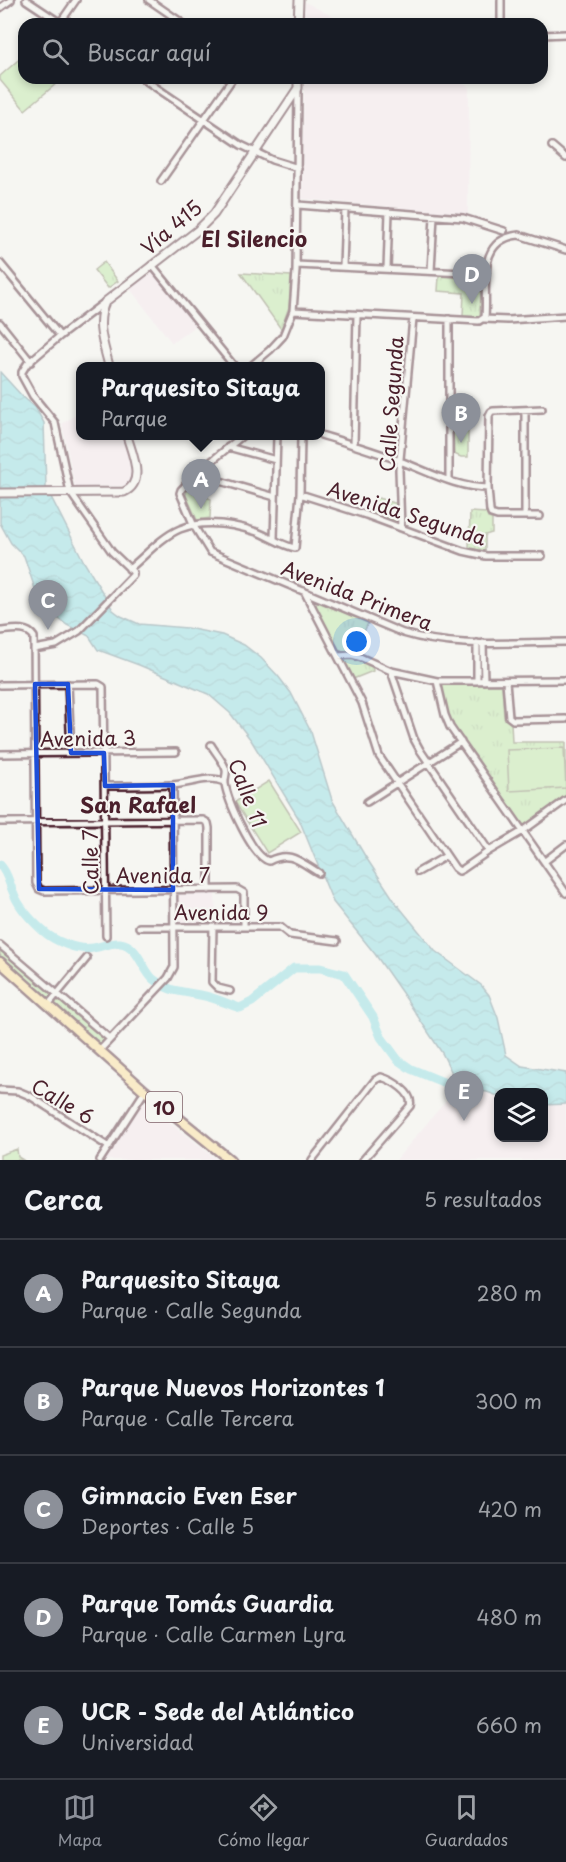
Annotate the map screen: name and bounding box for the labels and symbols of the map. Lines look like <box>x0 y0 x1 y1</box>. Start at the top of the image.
street label: Vía 415 <box>134 192 208 262</box>
district label: El Silencio <box>201 222 307 254</box>
pin: D <box>452 254 492 304</box>
street label: Calle Segunda <box>371 334 411 473</box>
pin: B <box>442 394 480 443</box>
pin: A <box>182 460 220 509</box>
street label: Avenida Segunda <box>324 473 491 553</box>
street label: Avenida Primera <box>277 552 437 638</box>
pin: C <box>28 580 68 630</box>
your location <box>342 627 371 656</box>
street label: Avenida 3 <box>40 722 136 754</box>
street label: Calle 11 <box>221 754 275 832</box>
district label: San Rafael <box>80 788 196 820</box>
street label: Calle 7 <box>74 829 106 895</box>
street label: Avenida 7 <box>116 860 210 890</box>
street label: Avenida 9 <box>174 897 268 927</box>
street label: Calle 6 <box>26 1071 100 1131</box>
pin: E <box>444 1072 484 1121</box>
road number: 10 <box>146 1092 182 1122</box>

